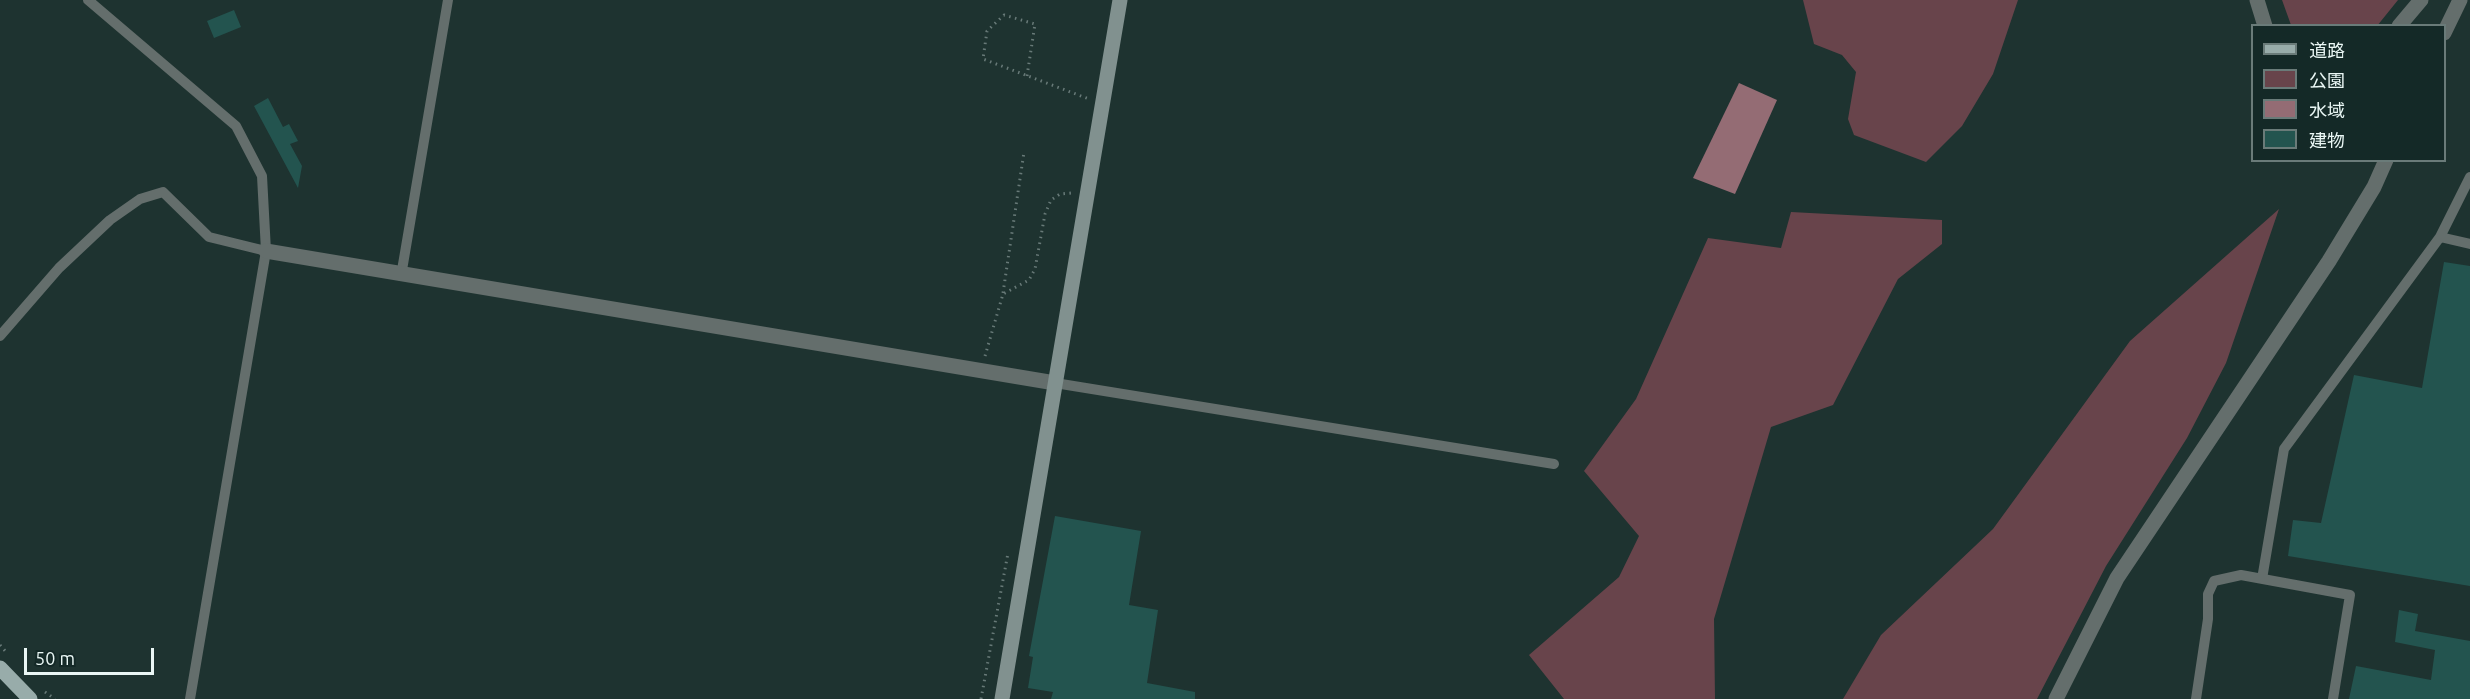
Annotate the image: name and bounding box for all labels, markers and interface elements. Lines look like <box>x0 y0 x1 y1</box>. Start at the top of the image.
legend <box>2251 24 2446 162</box>
text: 道路 <box>2309 40 2345 60</box>
text: 公園 <box>2309 70 2345 90</box>
text: 水域 <box>2309 100 2345 120</box>
text: 建物 <box>2309 130 2345 150</box>
scale bar <box>27 636 158 674</box>
text: 50 m <box>35 648 75 668</box>

